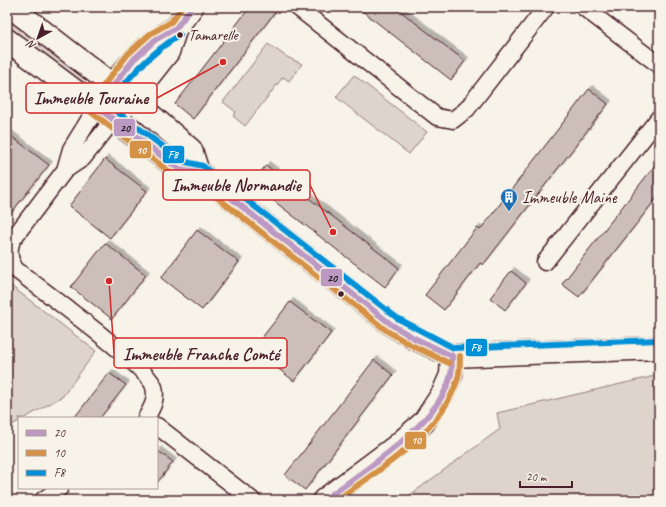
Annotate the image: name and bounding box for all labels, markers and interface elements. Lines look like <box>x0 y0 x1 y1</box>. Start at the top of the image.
north arrow <box>18 18 58 58</box>
place label: Tamarelle <box>188 25 240 45</box>
marker: Tamarelle <box>175 30 185 40</box>
text: N <box>23 37 39 53</box>
callout: Immeuble Touraine <box>26 83 157 113</box>
text: Immeuble Touraine <box>34 87 150 109</box>
line badge: 20 <box>113 118 136 137</box>
text: 20 <box>120 121 131 135</box>
line badge: 10 <box>129 140 152 159</box>
text: 10 <box>136 143 147 157</box>
line badge: F8 <box>162 145 185 164</box>
text: F8 <box>168 147 180 161</box>
callout: Immeuble Normandie <box>163 170 310 200</box>
text: Immeuble Normandie <box>171 174 303 196</box>
building icon: Immeuble Maine <box>499 187 519 212</box>
place label: Immeuble Maine <box>522 187 618 208</box>
line badge: 20 <box>320 268 343 287</box>
text: 20 <box>327 271 338 285</box>
unlabelled marker <box>336 289 346 299</box>
callout: Immeuble Franche Comté <box>114 338 287 368</box>
line badge: F8 <box>465 338 488 357</box>
text: F8 <box>471 340 483 354</box>
text: Immeuble Franche Comté <box>123 343 282 365</box>
legend <box>18 417 158 489</box>
text: 20 <box>54 425 66 441</box>
line badge: 10 <box>404 431 427 450</box>
text: 10 <box>411 433 422 447</box>
text: 10 <box>54 445 66 461</box>
scale bar <box>520 463 572 489</box>
text: F8 <box>54 465 66 481</box>
text: 20 m <box>526 469 548 485</box>

